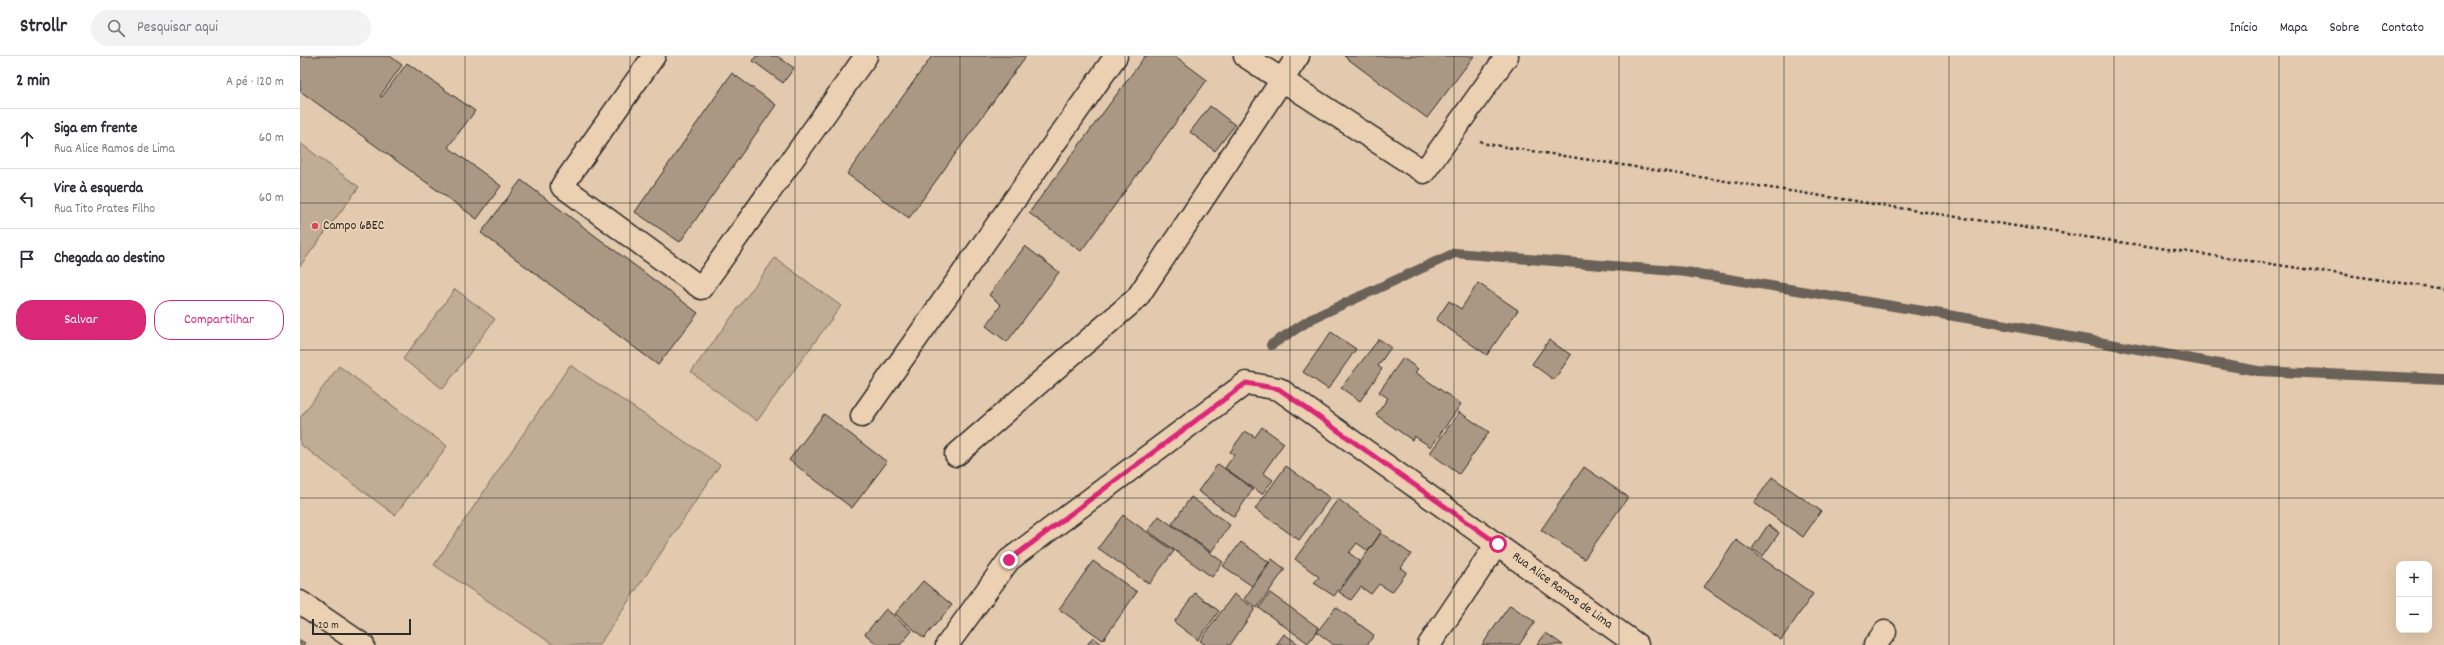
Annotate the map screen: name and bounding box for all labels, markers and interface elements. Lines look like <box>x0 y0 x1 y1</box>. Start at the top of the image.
search box <box>91 10 371 46</box>
text: Strollr <box>20 14 67 41</box>
icon: search <box>105 17 127 39</box>
text: Pesquisar aqui <box>137 17 218 39</box>
text: Início <box>2230 18 2258 38</box>
text: Mapa <box>2280 18 2307 38</box>
text: Sobre <box>2329 18 2359 38</box>
text: Contato <box>2381 18 2424 38</box>
text: 2 min <box>16 70 50 94</box>
text: A pé · 120 m <box>226 73 284 92</box>
text: Siga em frente <box>54 118 137 140</box>
icon: ahead <box>16 128 38 150</box>
text: 60 m <box>259 129 284 148</box>
text: Rua Alice Ramos de Lima <box>54 140 175 159</box>
text: Vire à esquerda <box>54 178 143 200</box>
icon: left <box>16 188 38 210</box>
text: 60 m <box>259 189 284 208</box>
text: Rua Tito Prates Filho <box>54 200 155 219</box>
place label: Campo 6BEC <box>323 217 385 236</box>
marker: Campo 6BEC <box>310 221 320 231</box>
icon: arrive <box>16 248 38 270</box>
text: Chegada ao destino <box>54 248 165 270</box>
button: Salvar <box>16 300 146 340</box>
button: Compartilhar <box>154 300 284 340</box>
route start <box>1489 535 1507 553</box>
street label: Rua Alice Ramos de Lima <box>1508 548 1617 635</box>
route end <box>1000 551 1018 569</box>
map controls <box>2396 561 2432 633</box>
button: + <box>2396 561 2432 597</box>
button: − <box>2396 597 2432 633</box>
scale bar <box>312 617 411 636</box>
text: 20 m <box>318 618 339 634</box>

